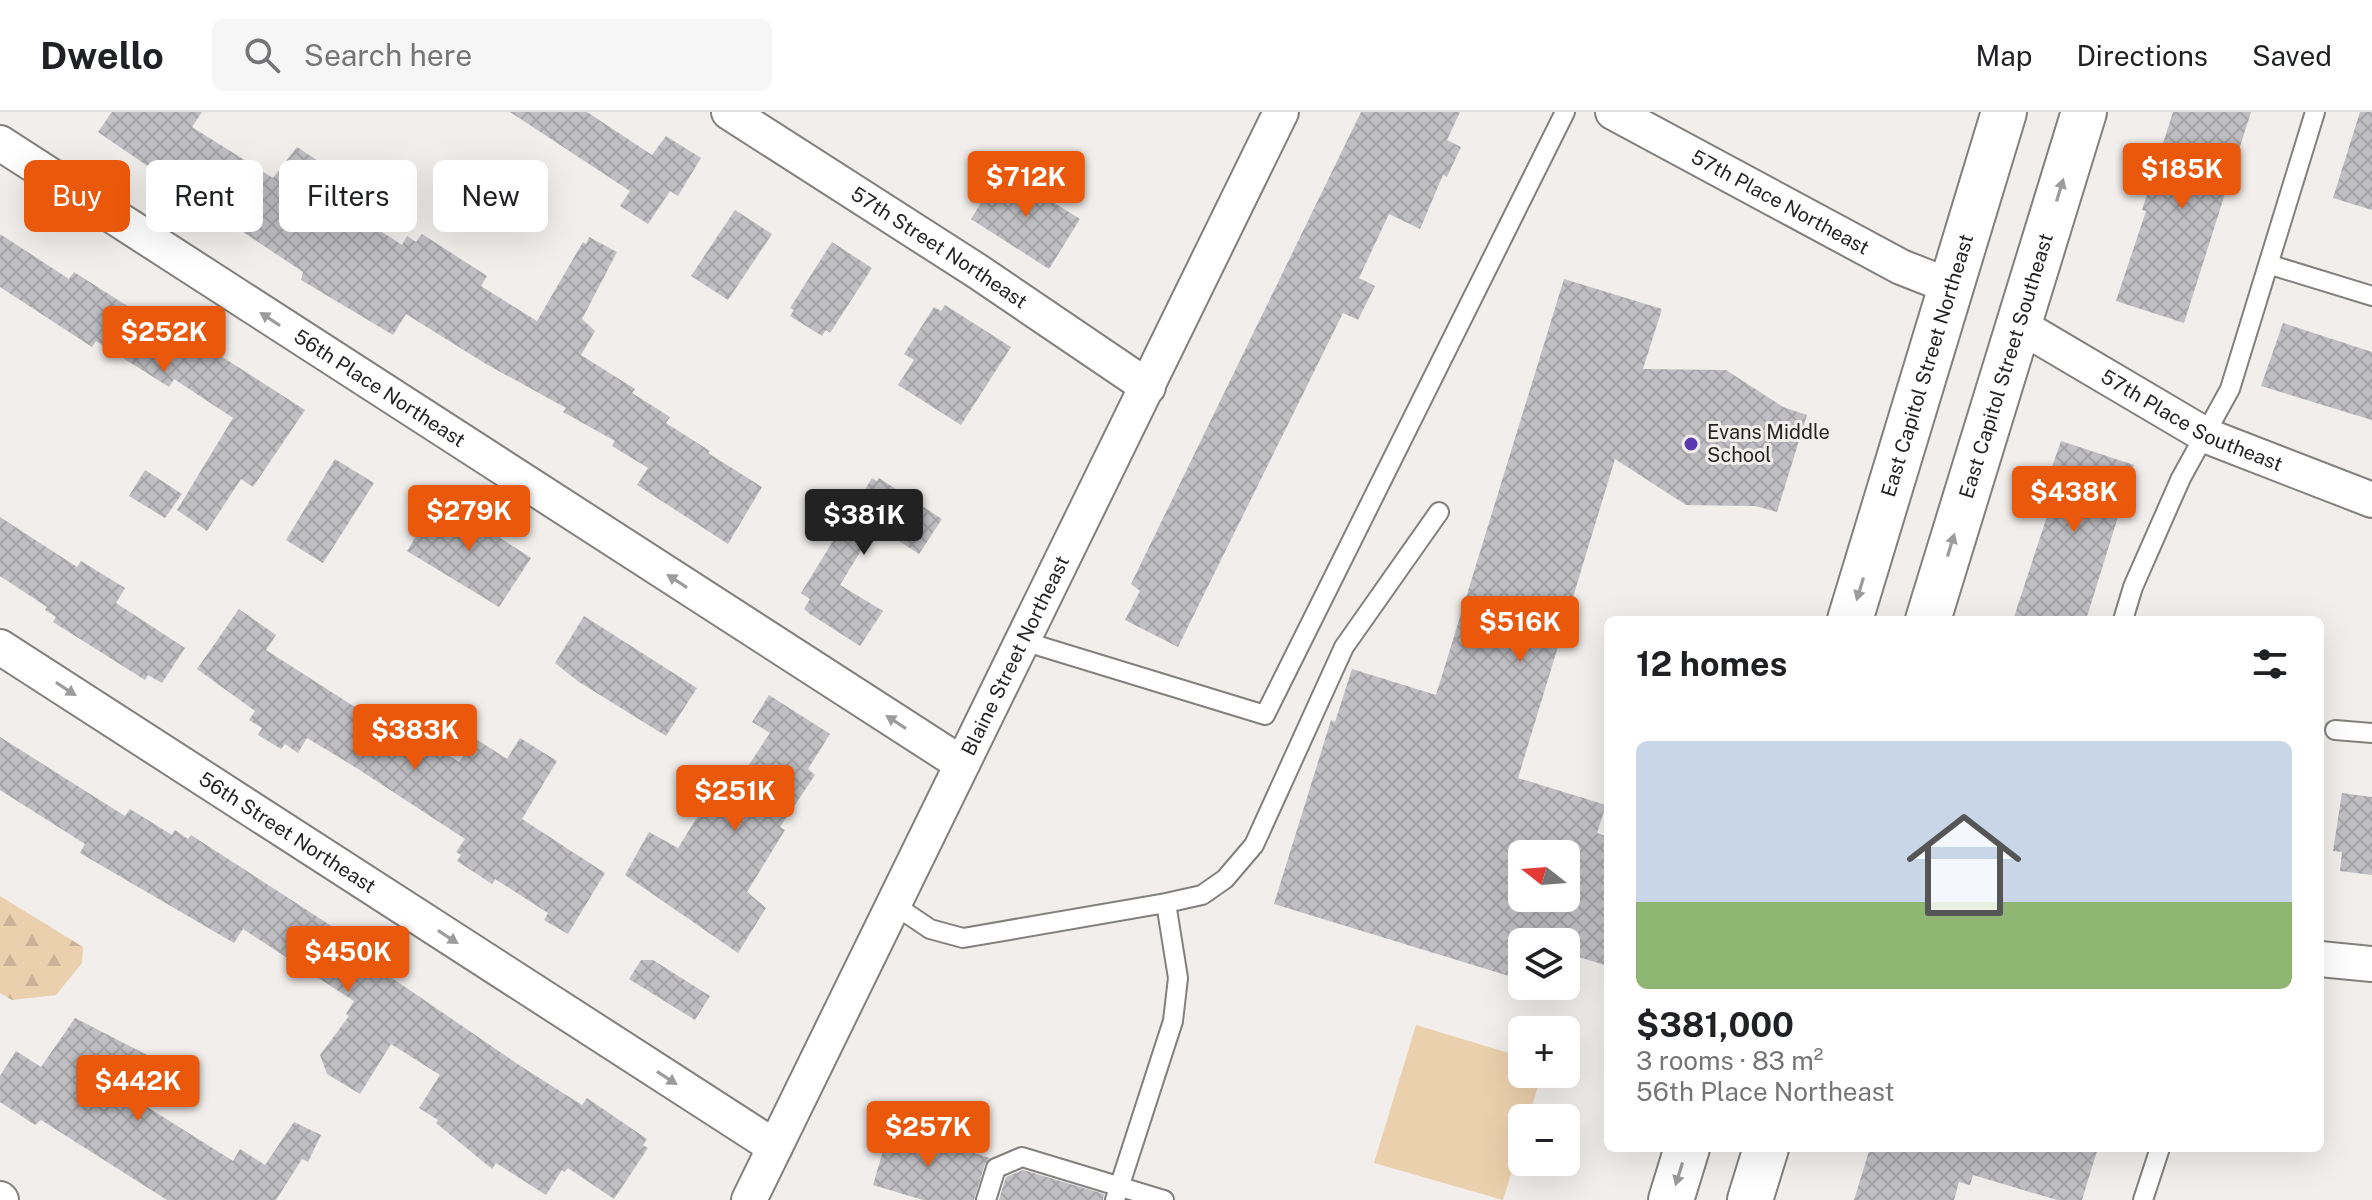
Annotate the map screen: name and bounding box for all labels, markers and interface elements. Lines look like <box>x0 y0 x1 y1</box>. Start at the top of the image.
search box <box>212 19 772 91</box>
text: Dwello <box>40 33 164 78</box>
icon: search <box>240 33 284 77</box>
text: Search here <box>304 37 472 73</box>
text: Map <box>1976 39 2032 72</box>
text: Directions <box>2076 39 2208 72</box>
text: Saved <box>2252 39 2332 72</box>
pin: $185K <box>2126 143 2238 211</box>
street label: 57th Place Northeast <box>1687 144 1873 260</box>
pin: $712K <box>970 151 1082 219</box>
text: $185K <box>2141 153 2223 184</box>
chip: Buy <box>24 160 130 232</box>
chip: Rent <box>146 160 263 232</box>
chip: Filters <box>279 160 417 232</box>
chip: New <box>433 160 548 232</box>
text: $712K <box>986 161 1066 192</box>
one-way arrow <box>2054 178 2067 202</box>
street label: 57th Street Northeast <box>847 181 1032 314</box>
street label: East Capitol Street Southeast <box>1954 230 2058 501</box>
street label: East Capitol Street Northeast <box>1876 231 1978 500</box>
pin: $252K <box>108 306 220 374</box>
one-way arrow <box>260 312 281 327</box>
text: $252K <box>121 316 207 347</box>
street label: 56th Place Northeast <box>290 324 470 452</box>
street label: 57th Place Southeast <box>2097 364 2286 476</box>
place label: Evans Middle School <box>1707 420 1830 467</box>
marker: Evans Middle School <box>1682 435 1700 453</box>
pin: $438K <box>2018 466 2130 534</box>
text: $438K <box>2030 476 2118 507</box>
pin: $279K <box>413 485 525 553</box>
pin: $381K <box>808 489 920 557</box>
text: $279K <box>426 495 512 526</box>
text: $381K <box>823 499 905 530</box>
one-way arrow <box>1945 533 1957 557</box>
street label: Blaine Street Northeast <box>956 552 1074 759</box>
one-way arrow <box>667 574 688 589</box>
one-way arrow <box>1853 577 1866 601</box>
pin: $516K <box>1464 596 1576 664</box>
text: $516K <box>1479 606 1561 637</box>
icon: filters <box>2248 642 2292 686</box>
text: 12 homes <box>1636 644 1787 684</box>
one-way arrow <box>55 681 76 696</box>
pin: $383K <box>359 704 471 772</box>
text: $383K <box>371 714 459 745</box>
one-way arrow <box>885 715 907 729</box>
pin: $251K <box>679 765 791 833</box>
street label: 56th Street Northeast <box>194 767 380 898</box>
text: $251K <box>694 775 776 806</box>
icon: home <box>1892 793 2036 937</box>
north arrow <box>1508 840 1580 912</box>
map controls <box>1508 840 1580 1176</box>
pin: $450K <box>292 926 404 994</box>
button: layers <box>1508 928 1580 1000</box>
one-way arrow <box>438 929 459 944</box>
text: $450K <box>304 936 392 967</box>
text: $381,000 <box>1636 1005 1794 1045</box>
button: + <box>1508 1016 1580 1088</box>
text: 3 rooms · 83 m² <box>1636 1045 1823 1076</box>
pin: $442K <box>82 1055 194 1123</box>
text: $442K <box>95 1065 181 1096</box>
one-way arrow <box>656 1070 678 1084</box>
text: 56th Place Northeast <box>1636 1076 1895 1107</box>
pin: $257K <box>872 1101 984 1169</box>
button: − <box>1508 1104 1580 1176</box>
text: $257K <box>885 1111 971 1142</box>
one-way arrow <box>1673 1162 1685 1186</box>

